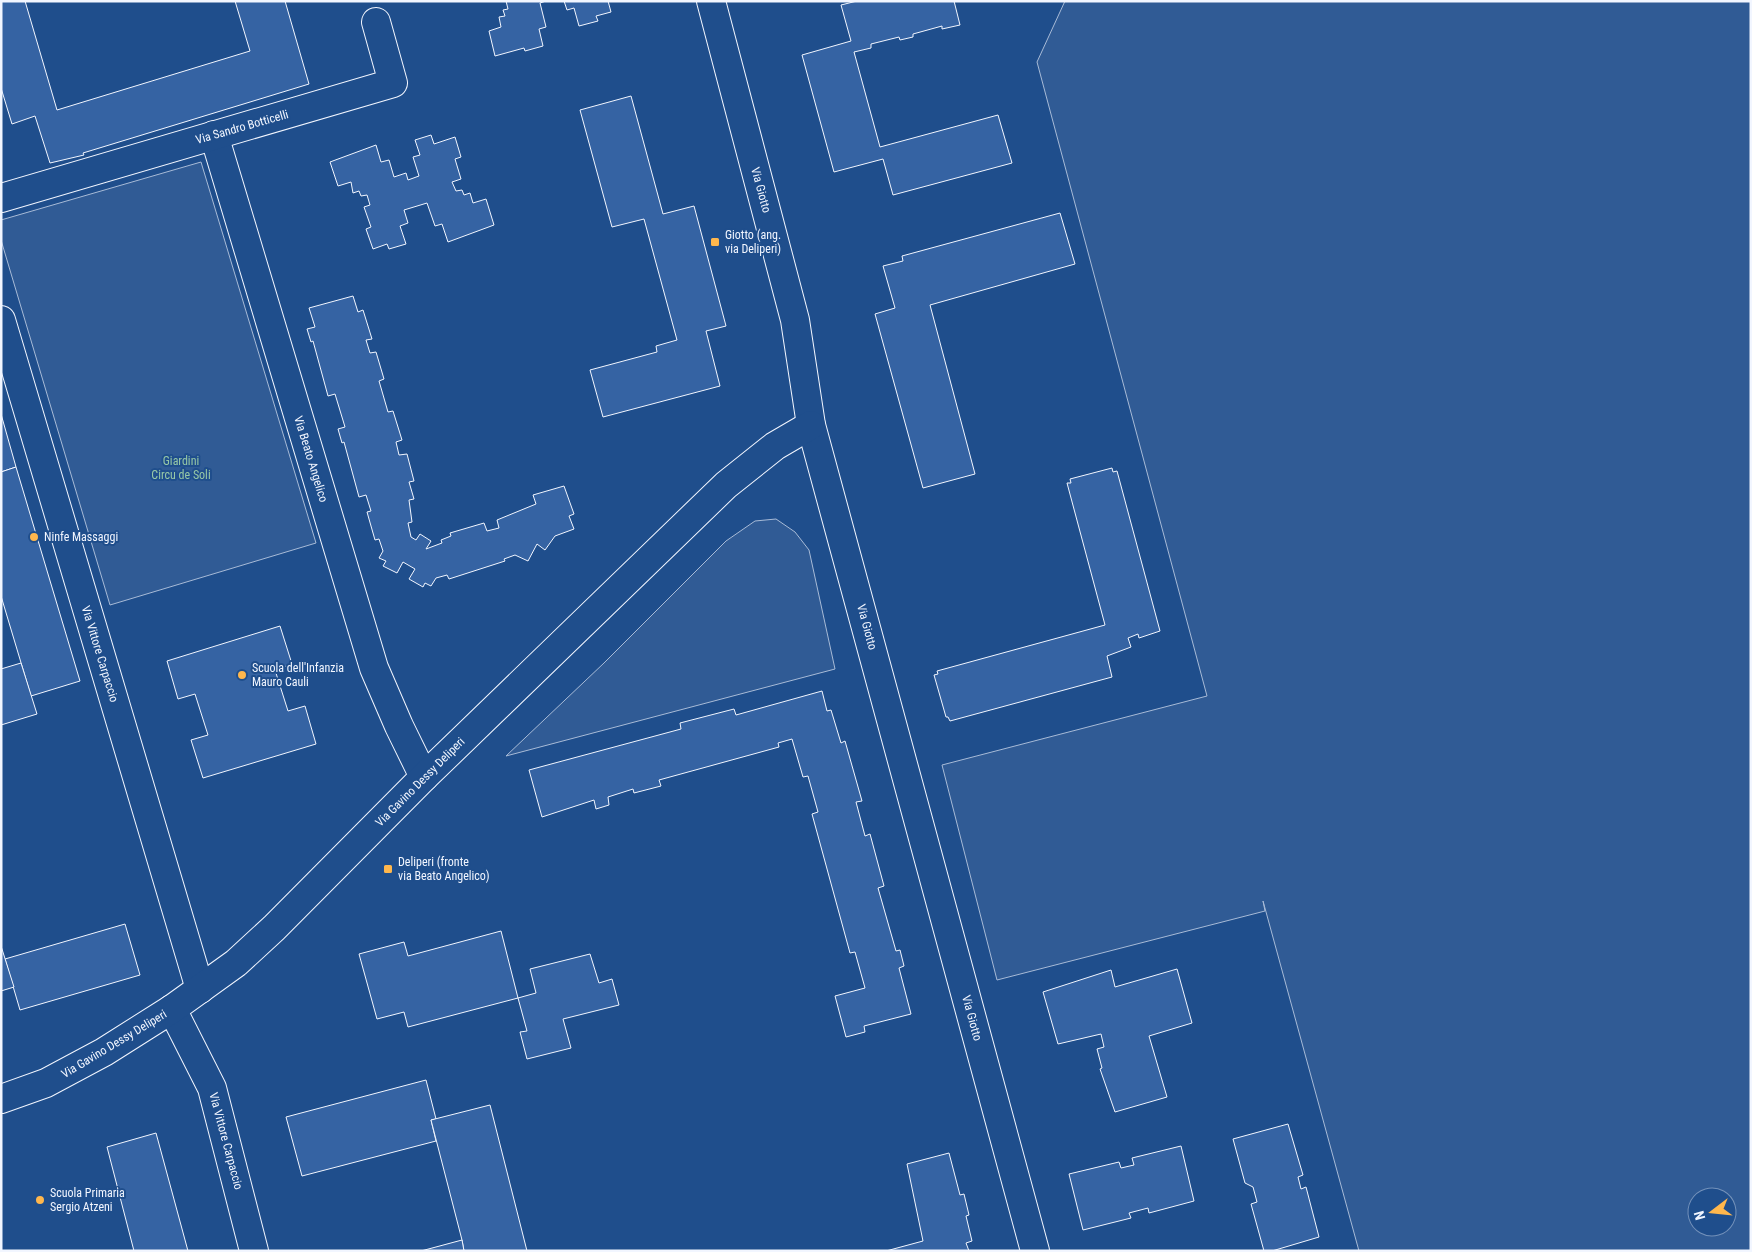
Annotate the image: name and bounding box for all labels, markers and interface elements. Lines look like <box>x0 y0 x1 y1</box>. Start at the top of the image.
street label: Via Sandro Botticelli <box>194 107 290 147</box>
street label: Via Giotto <box>748 166 774 214</box>
place label: Giotto (ang. via Deliperi) <box>725 228 781 256</box>
marker: Giotto (ang. via Deliperi) <box>709 236 721 248</box>
street label: Via Beato Angelico <box>291 414 331 504</box>
park label: Giardini Circu de Soli <box>151 454 211 482</box>
place label: Ninfe Massaggi <box>44 530 118 544</box>
marker: Ninfe Massaggi <box>28 531 40 543</box>
street label: Via Giotto <box>854 603 880 651</box>
street label: Via Vittore Carpaccio <box>79 604 121 704</box>
place label: Scuola dell'Infanzia Mauro Cauli <box>252 661 344 689</box>
marker: Scuola dell'Infanzia Mauro Cauli <box>236 669 248 681</box>
street label: Via Gavino Dessy Deliperi <box>373 735 467 829</box>
place label: Deliperi (fronte via Beato Angelico) <box>398 855 490 883</box>
marker: Deliperi (fronte via Beato Angelico) <box>382 863 394 875</box>
street label: Via Giotto <box>959 994 985 1042</box>
street label: Via Gavino Dessy Deliperi <box>59 1007 169 1081</box>
street label: Via Vittore Carpaccio <box>206 1091 246 1191</box>
place label: Scuola Primaria Sergio Atzeni <box>50 1186 125 1214</box>
north arrow <box>1687 1187 1737 1237</box>
marker: Scuola Primaria Sergio Atzeni <box>34 1194 46 1206</box>
text: N <box>1691 1209 1708 1222</box>

